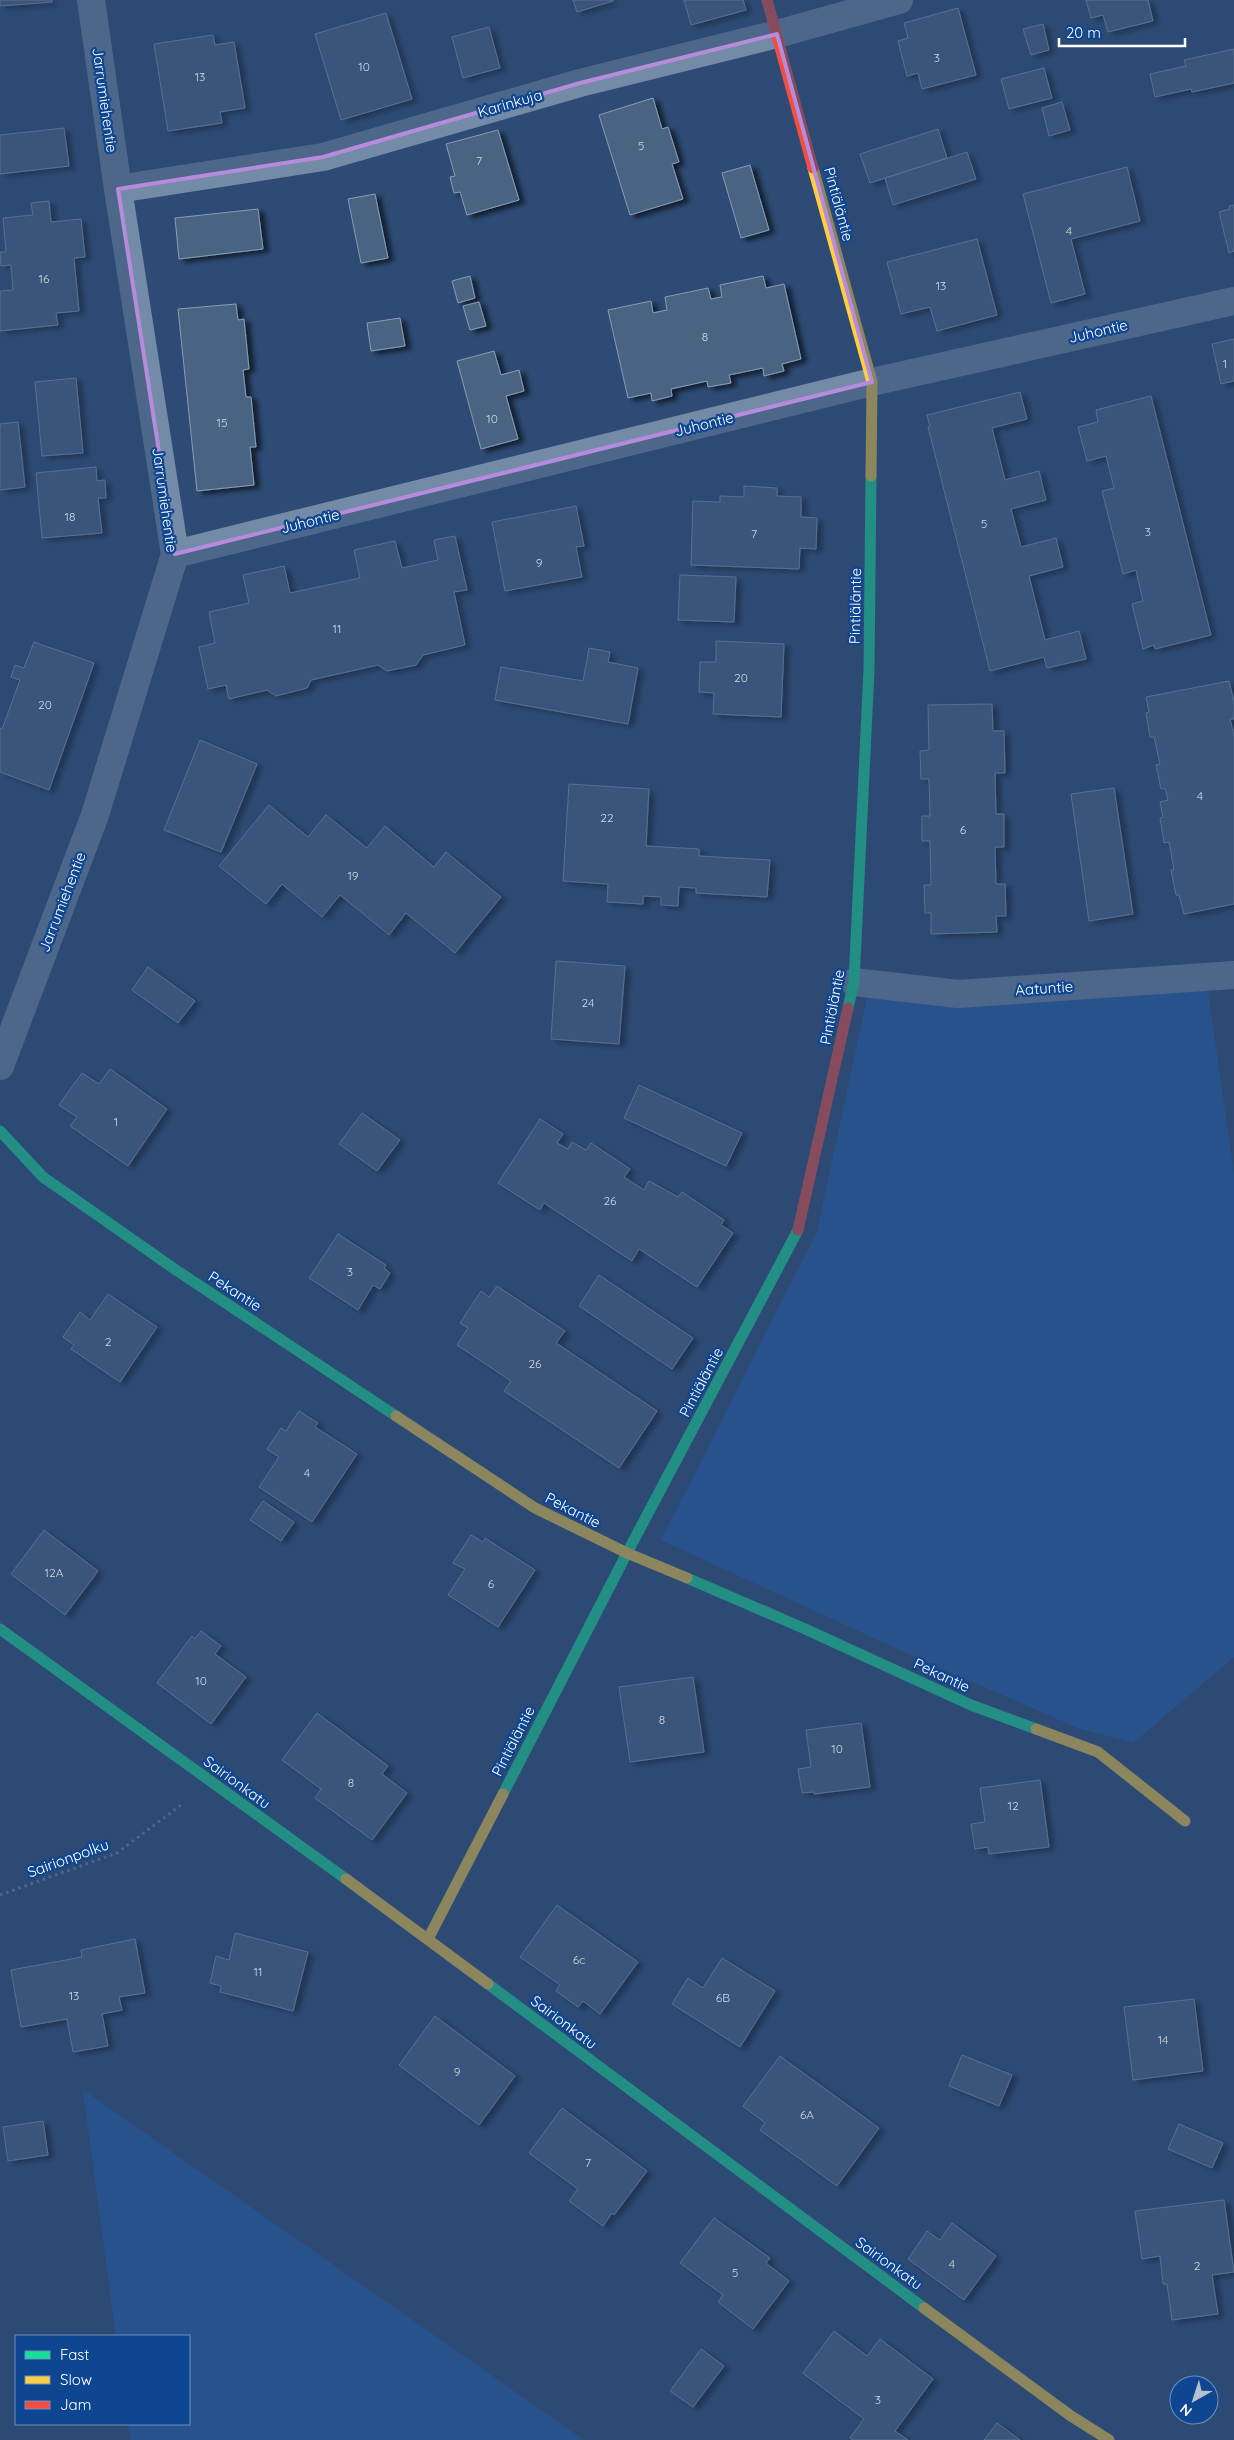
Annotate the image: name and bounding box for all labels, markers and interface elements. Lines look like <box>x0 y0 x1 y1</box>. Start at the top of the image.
scale bar <box>1059 15 1185 47</box>
text: 20 m <box>1066 23 1101 42</box>
street label: Jarrumiehentie <box>88 46 122 154</box>
house number: 3 <box>934 50 940 65</box>
house number: 10 <box>358 59 370 74</box>
house number: 13 <box>195 69 205 84</box>
street label: Karinkuja <box>475 85 545 121</box>
house number: 5 <box>638 138 644 153</box>
house number: 7 <box>476 153 482 168</box>
street label: Pintiäläntie <box>820 165 858 243</box>
house number: 4 <box>1066 223 1072 238</box>
house number: 16 <box>39 271 50 286</box>
house number: 13 <box>936 278 946 293</box>
street label: Juhontie <box>1067 315 1129 347</box>
house number: 8 <box>702 329 708 344</box>
house number: 1 <box>1223 356 1227 371</box>
street label: Juhontie <box>673 408 735 440</box>
house number: 10 <box>486 411 498 426</box>
house number: 15 <box>217 415 227 430</box>
street label: Jarrumiehentie <box>148 446 182 554</box>
street label: Juhontie <box>279 505 341 537</box>
house number: 18 <box>65 509 75 524</box>
house number: 5 <box>981 516 987 531</box>
house number: 3 <box>1145 524 1151 539</box>
house number: 7 <box>751 526 757 541</box>
house number: 9 <box>536 555 543 570</box>
street label: Pintiäläntie <box>845 568 865 644</box>
house number: 11 <box>333 621 341 636</box>
house number: 20 <box>734 670 748 685</box>
house number: 20 <box>38 697 52 712</box>
house number: 4 <box>1197 788 1203 803</box>
house number: 22 <box>600 810 614 825</box>
house number: 6 <box>960 822 967 837</box>
street label: Jarrumiehentie <box>34 849 90 955</box>
house number: 19 <box>347 868 359 883</box>
street label: Pintiäläntie <box>815 968 849 1046</box>
street label: Aatuntie <box>1014 976 1074 1000</box>
house number: 24 <box>582 995 594 1010</box>
house number: 1 <box>114 1114 118 1129</box>
house number: 26 <box>603 1193 617 1208</box>
house number: 3 <box>347 1264 353 1279</box>
street label: Pekantie <box>205 1267 265 1315</box>
house number: 2 <box>105 1334 112 1349</box>
street label: Pintiäläntie <box>675 1344 727 1420</box>
house number: 26 <box>528 1356 542 1371</box>
house number: 4 <box>304 1465 310 1480</box>
street label: Pekantie <box>542 1488 604 1532</box>
house number: 12A <box>45 1565 64 1580</box>
house number: 6 <box>488 1576 495 1591</box>
street label: Pekantie <box>911 1654 973 1696</box>
house number: 10 <box>195 1673 207 1688</box>
street label: Pintiäläntie <box>487 1703 539 1779</box>
house number: 8 <box>659 1712 665 1727</box>
house number: 10 <box>831 1741 843 1756</box>
street label: Sairionkatu <box>200 1751 274 1813</box>
house number: 8 <box>348 1775 354 1790</box>
house number: 12 <box>1007 1798 1019 1813</box>
street label: Sairionpolku <box>25 1834 111 1882</box>
house number: 6c <box>573 1952 585 1967</box>
house number: 11 <box>254 1964 262 1979</box>
house number: 13 <box>69 1988 79 2003</box>
house number: 6B <box>716 1990 730 2005</box>
street label: Sairionkatu <box>527 1991 601 2053</box>
house number: 14 <box>1158 2032 1168 2047</box>
house number: 9 <box>454 2064 461 2079</box>
house number: 6A <box>800 2107 814 2122</box>
house number: 7 <box>585 2155 591 2170</box>
street label: Sairionkatu <box>852 2232 926 2294</box>
house number: 4 <box>949 2256 955 2271</box>
house number: 2 <box>1194 2258 1201 2273</box>
house number: 5 <box>732 2265 738 2280</box>
legend <box>15 2335 190 2425</box>
text: Fast <box>60 2345 89 2364</box>
text: Slow <box>60 2370 92 2389</box>
north arrow <box>1169 2375 1219 2425</box>
house number: 3 <box>875 2392 881 2407</box>
text: Jam <box>60 2395 91 2414</box>
text: N <box>1176 2400 1195 2420</box>

